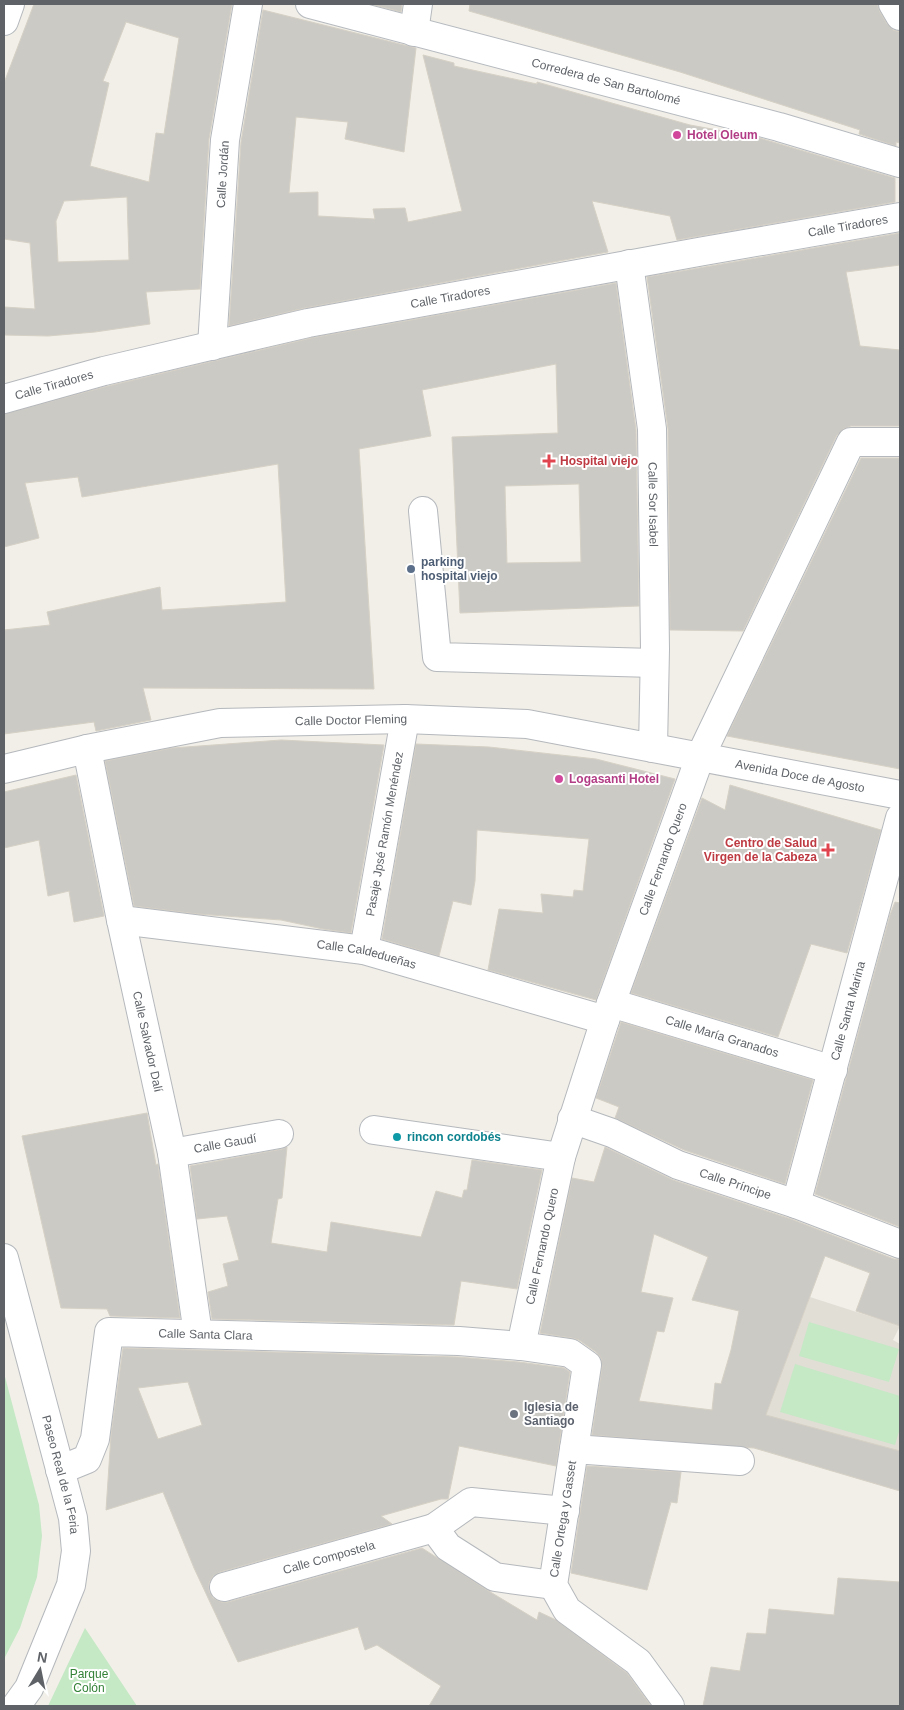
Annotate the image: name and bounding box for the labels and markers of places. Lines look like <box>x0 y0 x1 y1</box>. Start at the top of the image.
place label: Hotel Oleum <box>687 128 758 142</box>
marker: Hotel Oleum <box>671 129 683 141</box>
marker: Hospital viejo <box>542 454 556 468</box>
place label: Hospital viejo <box>560 454 638 468</box>
place label: parking hospital viejo <box>421 555 498 583</box>
marker: parking hospital viejo <box>405 563 417 575</box>
place label: Logasanti Hotel <box>569 772 659 786</box>
marker: Logasanti Hotel <box>553 773 565 785</box>
place label: Centro de Salud Virgen de la Cabeza <box>704 836 817 864</box>
marker: Centro de Salud Virgen de la Cabeza <box>821 843 835 857</box>
place label: rincon cordobés <box>407 1130 501 1144</box>
marker: rincon cordobés <box>391 1131 403 1143</box>
place label: Iglesia de Santiago <box>524 1400 579 1428</box>
marker: Iglesia de Santiago <box>508 1408 520 1420</box>

